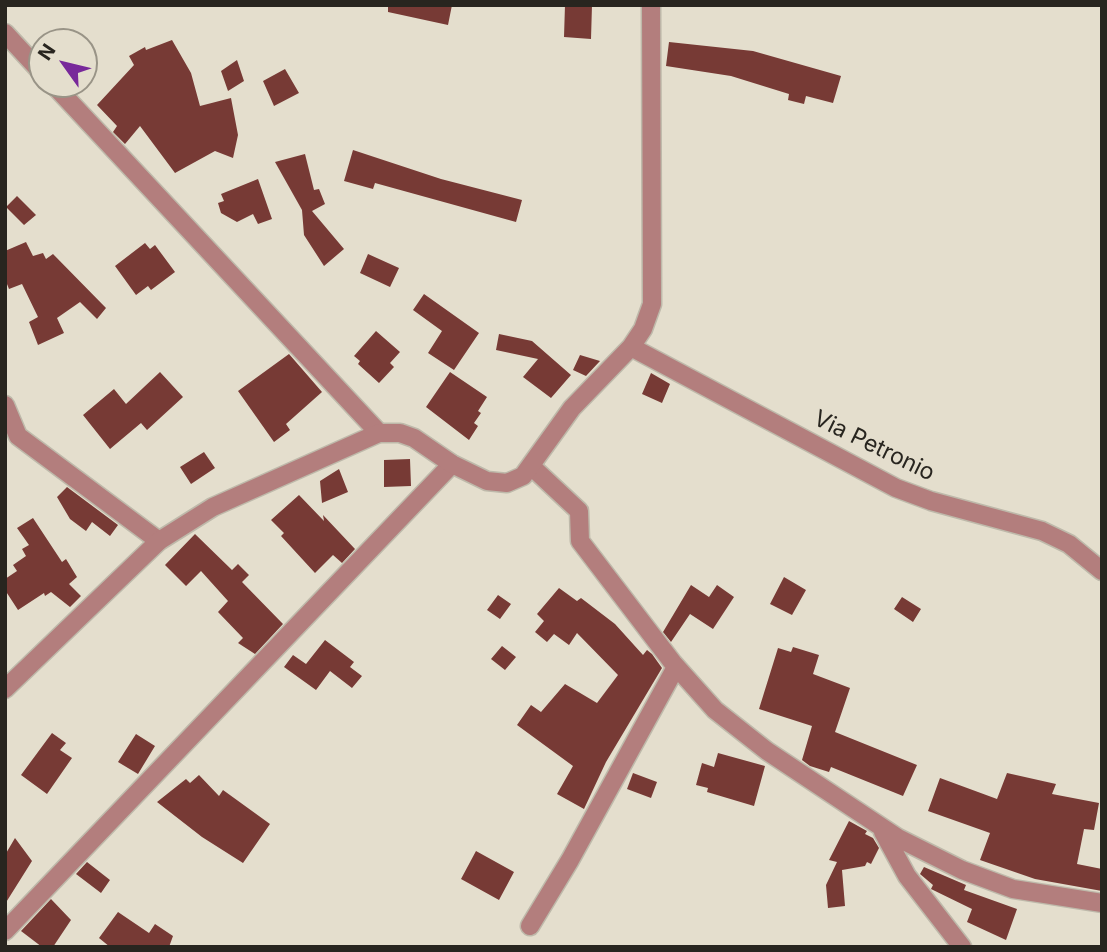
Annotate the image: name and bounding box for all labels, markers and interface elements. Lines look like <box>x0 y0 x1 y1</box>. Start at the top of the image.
north arrow <box>28 28 98 98</box>
text: N <box>33 40 60 65</box>
street label: Via Petronio <box>809 405 939 487</box>

